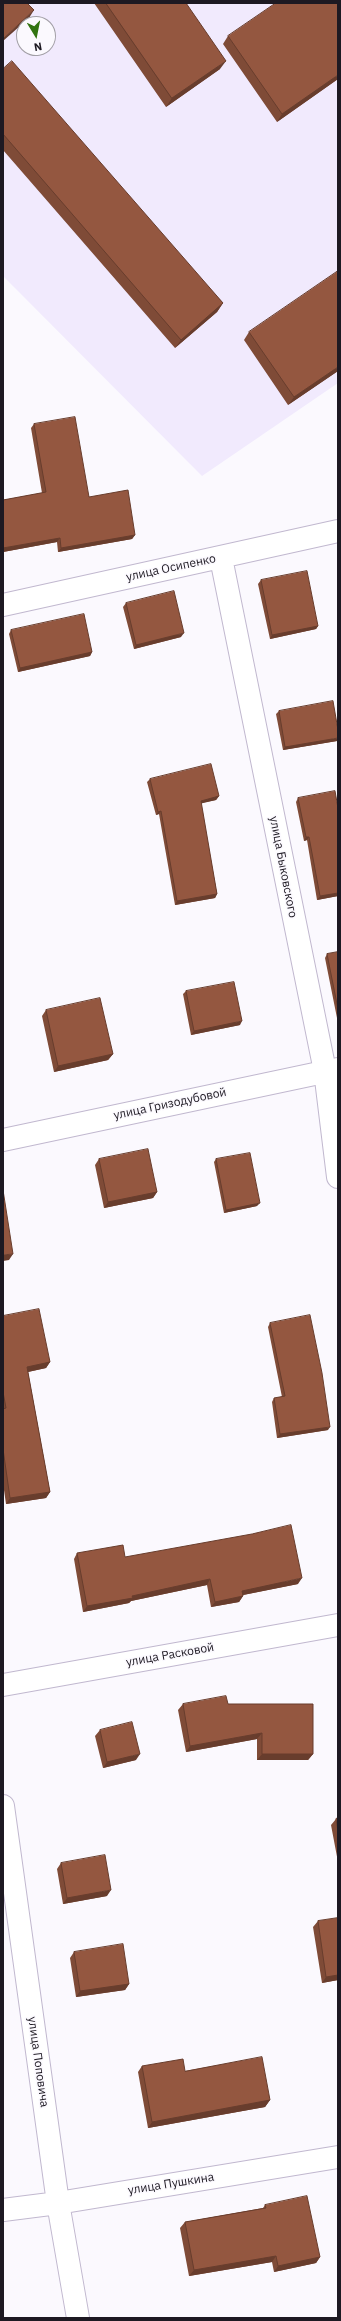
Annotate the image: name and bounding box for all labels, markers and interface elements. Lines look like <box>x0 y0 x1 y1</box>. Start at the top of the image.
north arrow <box>16 16 56 56</box>
text: N <box>33 39 43 54</box>
street label: улица Осипенко <box>125 551 217 585</box>
street label: улица Быковского <box>266 815 300 919</box>
street label: улица Гризодубовой <box>112 1085 228 1123</box>
street label: улица Расковой <box>125 1640 215 1670</box>
street label: улица Поповича <box>25 2016 51 2108</box>
street label: улица Пушкина <box>127 2170 215 2198</box>

